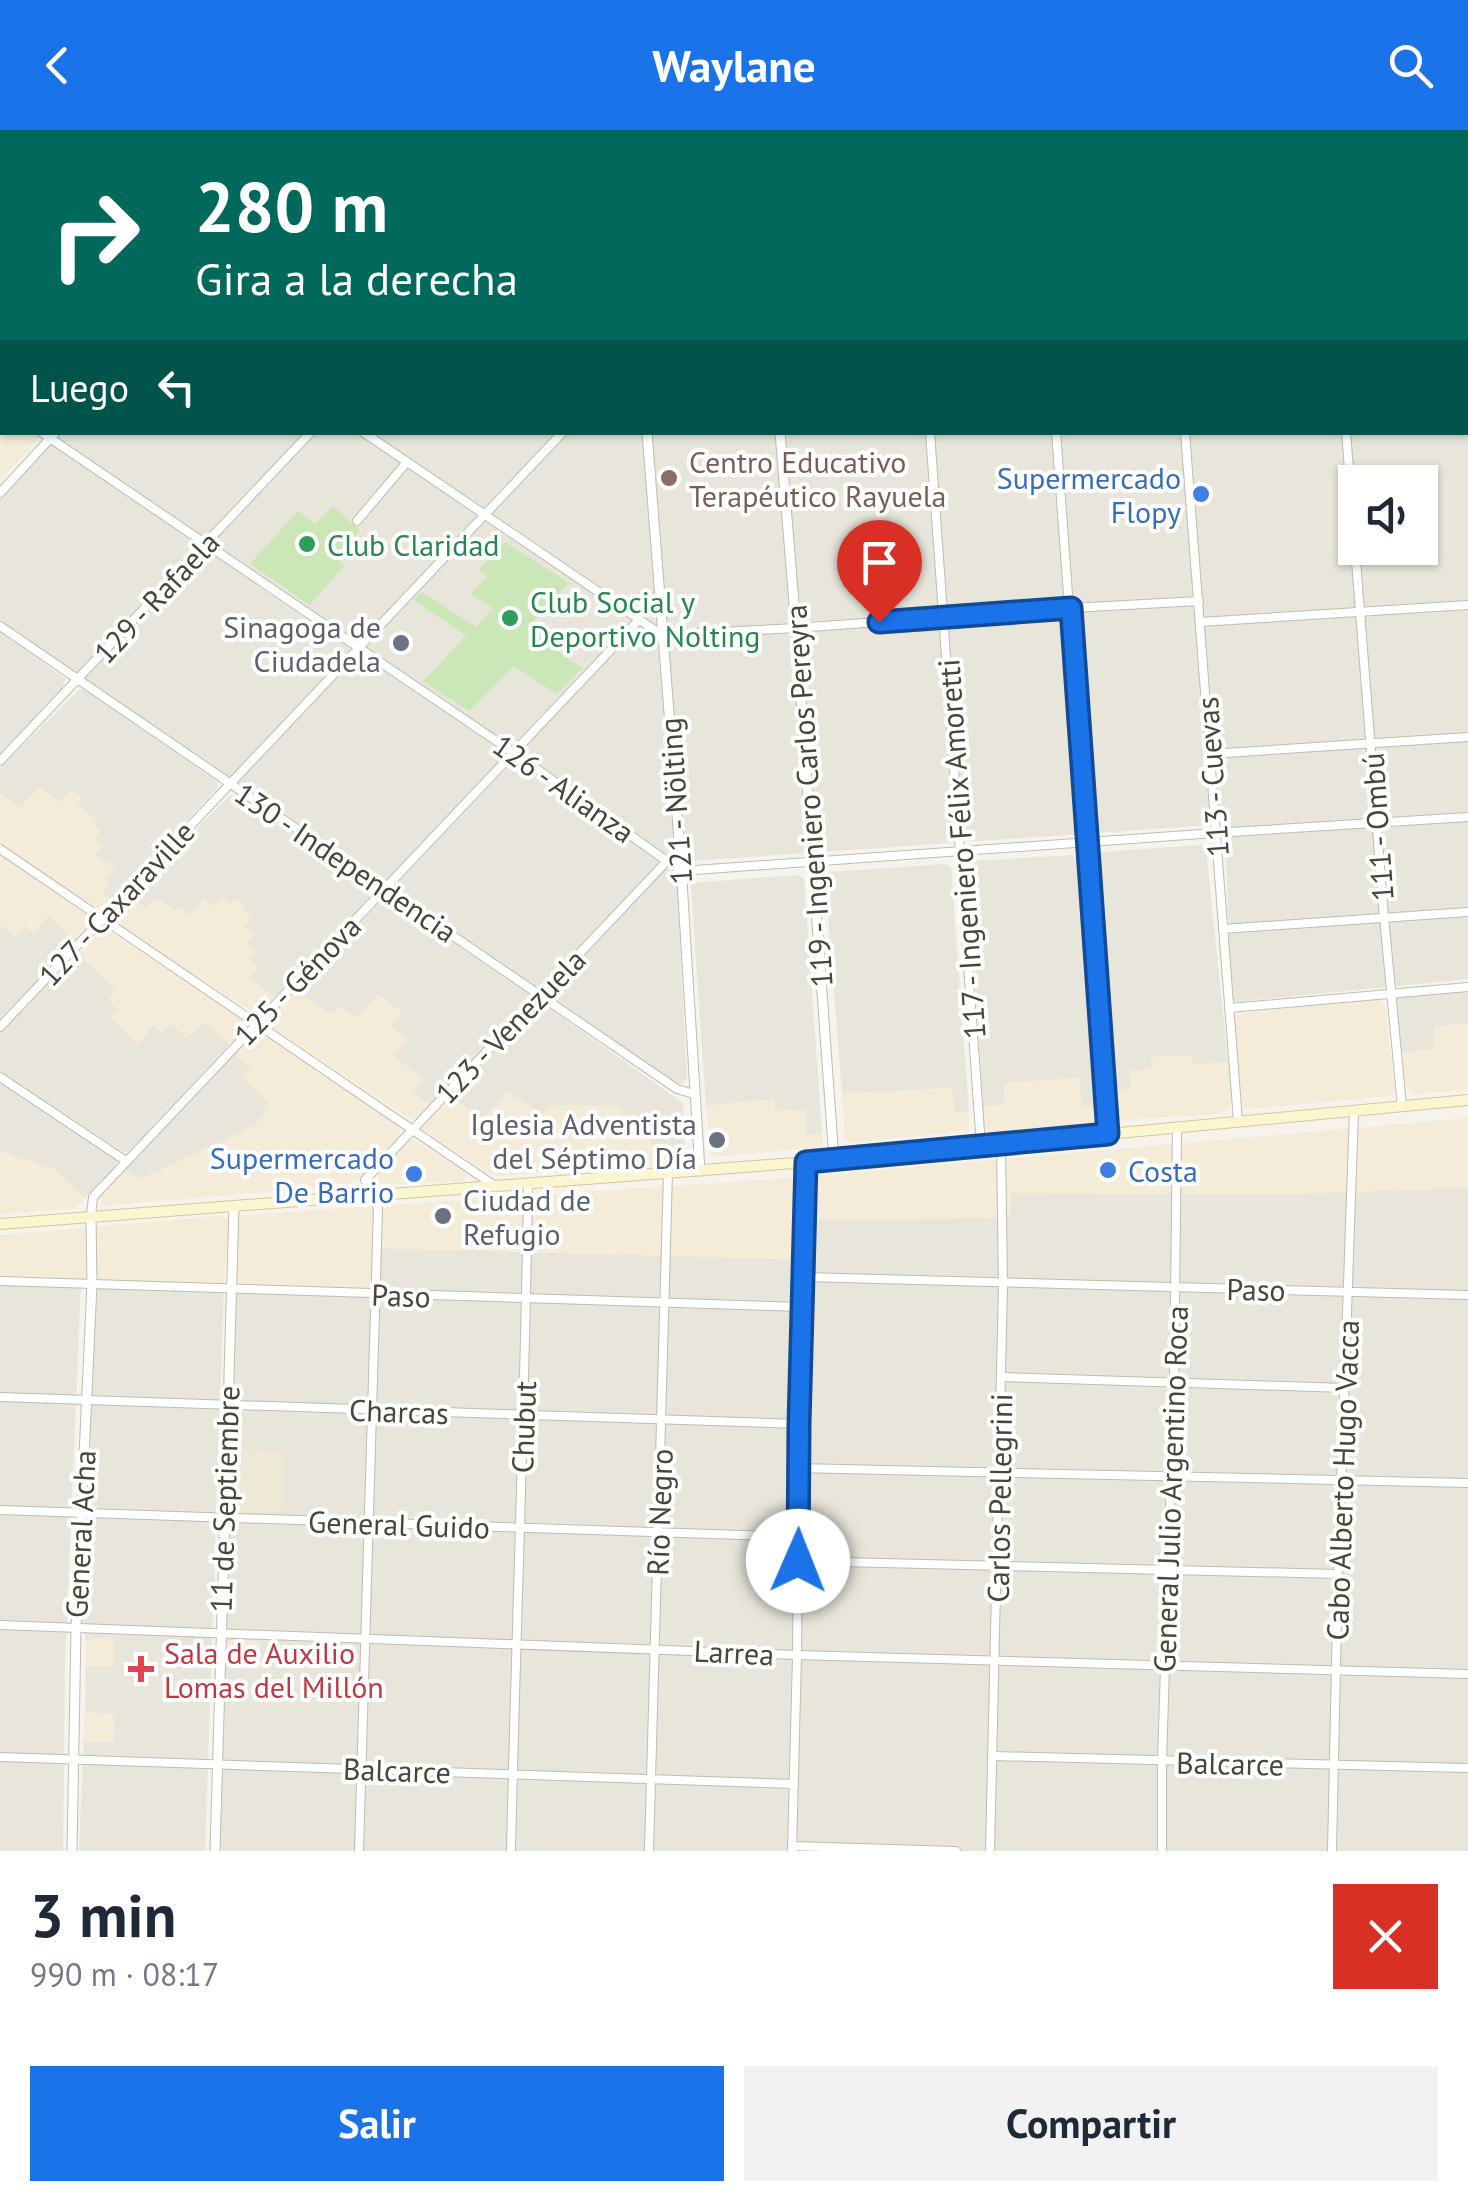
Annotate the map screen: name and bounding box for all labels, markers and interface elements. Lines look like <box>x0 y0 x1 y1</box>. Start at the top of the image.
text: Waylane <box>652 36 816 94</box>
icon: back <box>30 38 85 93</box>
icon: search <box>1383 38 1438 93</box>
text: 280 m <box>195 161 388 251</box>
icon: right <box>30 170 160 300</box>
text: Gira a la derecha <box>195 249 518 307</box>
icon: left <box>149 360 204 415</box>
text: Luego <box>30 363 129 412</box>
place label: Centro Educativo Terapéutico Rayuela <box>689 442 946 515</box>
place label: Supermercado Flopy <box>997 458 1181 531</box>
map controls <box>1338 465 1438 565</box>
button: sound <box>1338 465 1438 565</box>
marker: Centro Educativo Terapéutico Rayuela <box>658 467 680 489</box>
marker: Supermercado Flopy <box>1190 483 1212 505</box>
pin <box>837 520 922 623</box>
street label: 129 - Rafaela <box>85 523 227 671</box>
place label: Club Claridad <box>327 525 499 564</box>
marker: Club Claridad <box>296 533 318 555</box>
icon: arrive <box>852 535 907 590</box>
place label: Club Social y Deportivo Nolting <box>530 582 760 655</box>
street label: 119 - Ingeniero Carlos Pereyra <box>775 603 841 989</box>
place label: Sinagoga de Ciudadela <box>223 607 381 680</box>
marker: Club Social y Deportivo Nolting <box>499 607 521 629</box>
marker: Sinagoga de Ciudadela <box>390 632 412 654</box>
street label: 117 - Ingeniero Félix Amoretti <box>928 658 994 1040</box>
street label: 113 - Cuevas <box>1187 696 1237 858</box>
street label: 121 - Nölting <box>650 716 700 886</box>
street label: 126 - Alianza <box>486 725 642 851</box>
street label: 111 - Ombú <box>1352 752 1402 902</box>
street label: 130 - Independencia <box>227 773 465 951</box>
street label: 127 - Caxaraville <box>30 812 202 994</box>
street label: 125 - Génova <box>225 907 369 1053</box>
street label: 123 - Venezuela <box>426 940 594 1112</box>
place label: Iglesia Adventista del Séptimo Día <box>470 1104 697 1177</box>
marker: Iglesia Adventista del Séptimo Día <box>706 1129 728 1151</box>
place label: Supermercado De Barrio <box>210 1138 394 1211</box>
place label: Costa <box>1128 1151 1198 1190</box>
marker: Costa <box>1097 1159 1119 1181</box>
marker: Supermercado De Barrio <box>403 1163 425 1185</box>
place label: Ciudad de Refugio <box>463 1180 591 1253</box>
marker: Ciudad de Refugio <box>432 1205 454 1227</box>
street label: Paso <box>1226 1269 1286 1309</box>
street label: Paso <box>371 1274 431 1316</box>
street label: General Julio Argentino Roca <box>1144 1305 1196 1673</box>
street label: Cabo Alberto Hugo Vacca <box>1317 1319 1367 1641</box>
street label: Chubut <box>502 1380 544 1474</box>
street label: 11 de Septiembre <box>201 1385 247 1613</box>
street label: Charcas <box>349 1390 449 1432</box>
street label: Carlos Pellegrini <box>978 1393 1020 1603</box>
street label: Río Negro <box>637 1448 681 1576</box>
street label: General Acha <box>56 1449 104 1619</box>
street label: General Guido <box>307 1501 491 1547</box>
position arrow <box>746 1509 850 1613</box>
street label: Larrea <box>693 1630 775 1674</box>
place label: Sala de Auxilio Lomas del Millón <box>164 1633 384 1706</box>
marker: Sala de Auxilio Lomas del Millón <box>128 1656 154 1682</box>
street label: Balcarce <box>1176 1743 1284 1783</box>
street label: Balcarce <box>342 1749 452 1791</box>
text: 3 min <box>30 1876 176 1954</box>
button: close <box>1333 1884 1438 1989</box>
text: 990 m · 08:17 <box>30 1953 219 1995</box>
button: Salir <box>30 2066 724 2181</box>
button: Compartir <box>744 2066 1438 2181</box>

